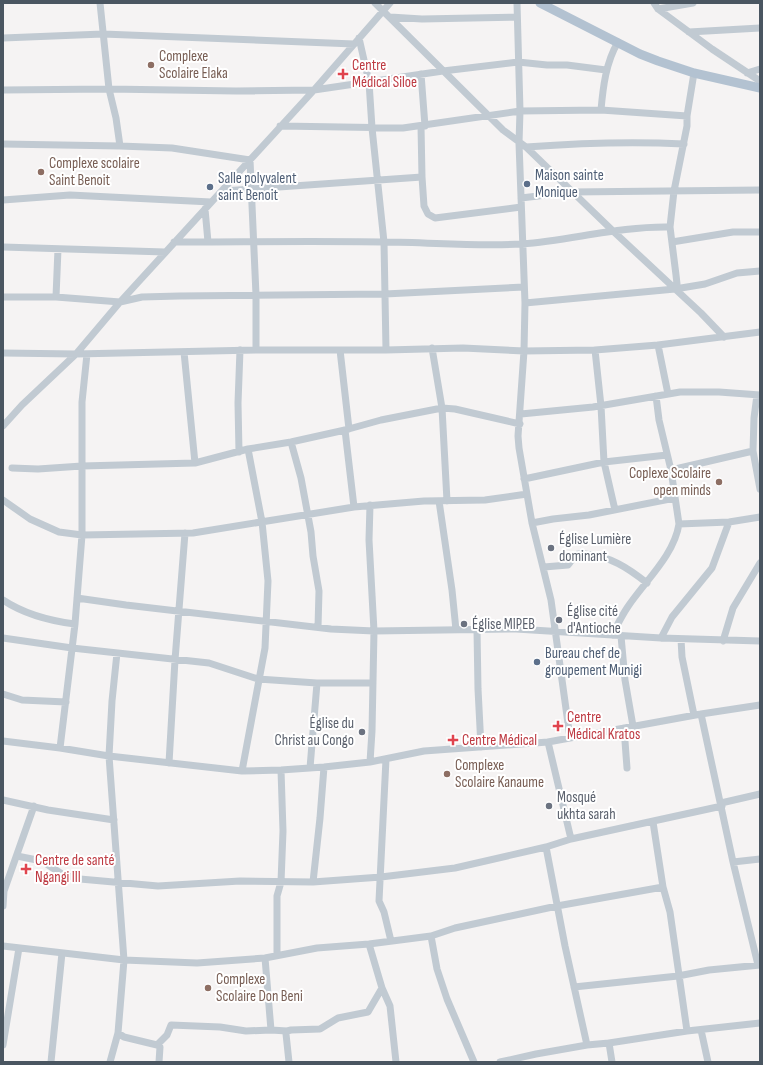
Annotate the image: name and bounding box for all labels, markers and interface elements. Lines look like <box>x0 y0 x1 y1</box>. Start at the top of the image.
place label: Complexe Scolaire Elaka <box>159 47 228 83</box>
place label: Centre Médical Siloe <box>352 56 417 92</box>
marker: Complexe Scolaire Elaka <box>146 60 156 70</box>
marker: Centre Médical Siloe <box>337 68 349 80</box>
place label: Complexe scolaire Saint Benoit <box>49 154 140 190</box>
place label: Maison sainte Monique <box>535 166 604 202</box>
marker: Complexe scolaire Saint Benoit <box>36 167 46 177</box>
place label: Salle polyvalent saint Benoit <box>218 169 297 205</box>
marker: Maison sainte Monique <box>522 179 532 189</box>
marker: Salle polyvalent saint Benoit <box>205 182 215 192</box>
place label: Coplexe Scolaire open minds <box>629 464 711 500</box>
marker: Coplexe Scolaire open minds <box>714 477 724 487</box>
place label: Église Lumière dominant <box>559 530 631 566</box>
marker: Église Lumière dominant <box>546 543 556 553</box>
place label: Église cité d'Antioche <box>567 602 621 638</box>
place label: Église MIPEB <box>472 615 535 634</box>
marker: Église cité d'Antioche <box>554 615 564 625</box>
marker: Église MIPEB <box>459 619 469 629</box>
place label: Bureau chef de groupement Munigi <box>545 644 642 680</box>
marker: Bureau chef de groupement Munigi <box>532 657 542 667</box>
place label: Centre Médical Kratos <box>567 708 640 744</box>
place label: Église du Christ au Congo <box>274 714 354 750</box>
marker: Centre Médical Kratos <box>552 720 564 732</box>
marker: Église du Christ au Congo <box>357 727 367 737</box>
place label: Centre Médical <box>462 731 537 750</box>
marker: Centre Médical <box>447 734 459 746</box>
place label: Complexe Scolaire Kanaume <box>455 756 544 792</box>
marker: Complexe Scolaire Kanaume <box>442 769 452 779</box>
place label: Mosqué ukhta sarah <box>557 788 616 824</box>
marker: Mosqué ukhta sarah <box>544 801 554 811</box>
place label: Centre de santé Ngangi III <box>35 851 115 887</box>
marker: Centre de santé Ngangi III <box>20 863 32 875</box>
place label: Complexe Scolaire Don Beni <box>216 970 303 1006</box>
marker: Complexe Scolaire Don Beni <box>203 983 213 993</box>

